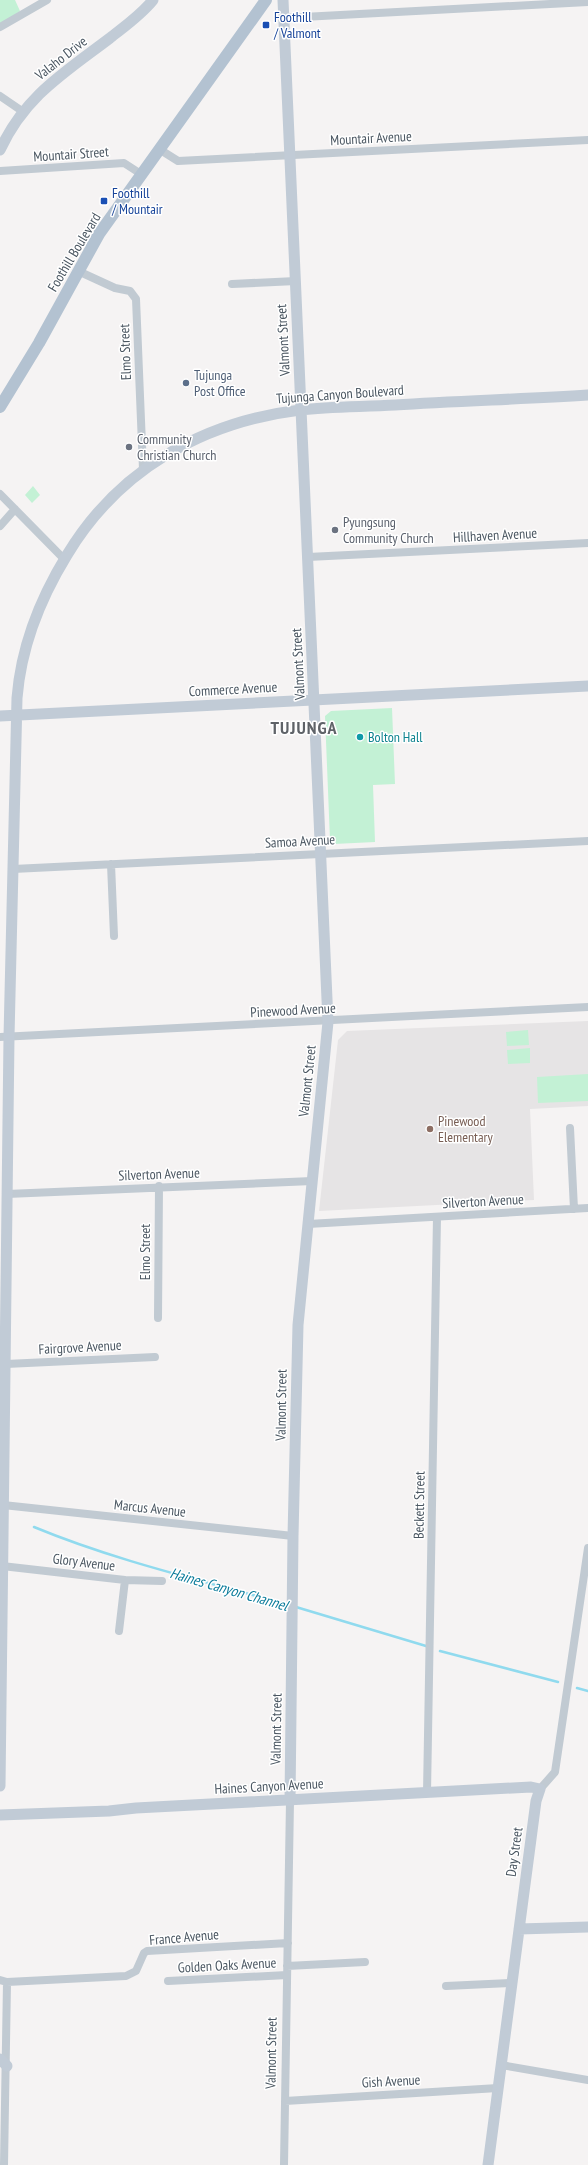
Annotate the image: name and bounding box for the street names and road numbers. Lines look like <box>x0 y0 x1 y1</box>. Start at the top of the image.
street label: Valaho Drive <box>31 32 91 84</box>
street label: Mountair Avenue <box>330 127 412 149</box>
street label: Mountair Street <box>33 142 109 166</box>
street label: Foothill Boulevard <box>43 209 105 295</box>
street label: Valmont Street <box>272 303 294 377</box>
street label: Elmo Street <box>115 323 135 380</box>
street label: Tujunga Canyon Boulevard <box>276 381 404 407</box>
street label: Hillhaven Avenue <box>452 524 538 546</box>
street label: Valmont Street <box>287 627 309 701</box>
street label: Commerce Avenue <box>188 678 278 700</box>
street label: Samoa Avenue <box>264 830 336 852</box>
street label: Pinewood Avenue <box>250 999 336 1021</box>
street label: Valmont Street <box>294 1044 320 1119</box>
street label: Silverton Avenue <box>118 1164 200 1184</box>
street label: Silverton Avenue <box>442 1190 524 1212</box>
street label: Elmo Street <box>136 1224 154 1280</box>
street label: Fairgrove Avenue <box>38 1336 122 1358</box>
street label: Valmont Street <box>271 1369 291 1442</box>
street label: Beckett Street <box>409 1471 429 1539</box>
street label: Marcus Avenue <box>113 1495 187 1521</box>
street label: Glory Avenue <box>52 1549 117 1575</box>
street label: Valmont Street <box>266 1693 286 1766</box>
street label: Haines Canyon Avenue <box>214 1774 324 1798</box>
street label: Day Street <box>502 1826 526 1878</box>
street label: France Avenue <box>148 1925 220 1949</box>
street label: Golden Oaks Avenue <box>177 1953 277 1977</box>
street label: Valmont Street <box>261 2017 281 2090</box>
street label: Gish Avenue <box>361 2070 421 2092</box>

